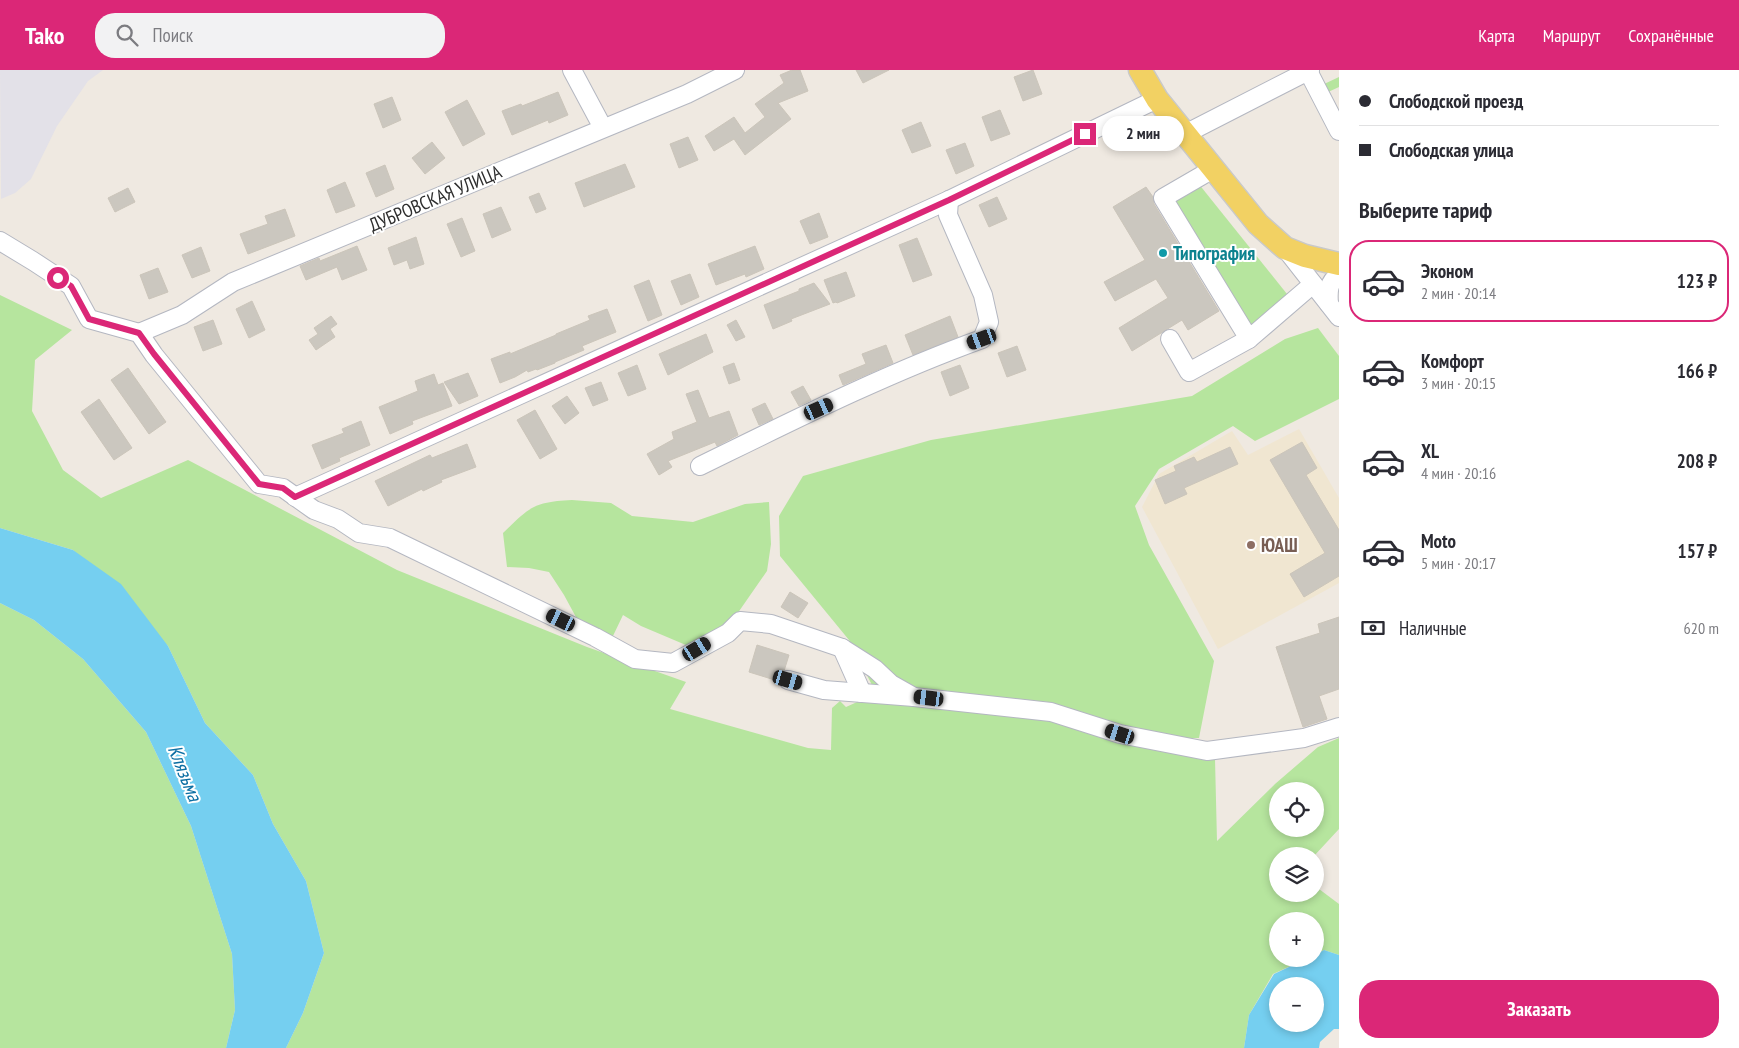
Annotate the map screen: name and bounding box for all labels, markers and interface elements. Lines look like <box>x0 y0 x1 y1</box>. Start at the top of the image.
search box <box>95 13 445 58</box>
text: Tako <box>25 20 65 51</box>
icon: search <box>113 21 141 49</box>
text: Поиск <box>153 23 193 47</box>
text: Карта <box>1478 24 1515 47</box>
text: Маршрут <box>1543 24 1600 47</box>
text: Сохранённые <box>1628 24 1714 47</box>
text: Слободской проезд <box>1389 89 1523 113</box>
callout: 2 мин <box>1102 116 1185 152</box>
route end <box>1074 123 1096 145</box>
text: 2 мин <box>1126 123 1160 143</box>
text: Слободская улица <box>1389 138 1514 162</box>
street label: ДУБРОВСКАЯ УЛИЦА <box>365 159 505 237</box>
text: Выберите тариф <box>1359 196 1492 224</box>
place label: Типография <box>1173 241 1255 265</box>
marker: Типография <box>1157 247 1169 259</box>
icon: car <box>1361 259 1406 304</box>
text: Эконом <box>1421 259 1474 283</box>
route start <box>47 267 69 289</box>
text: 123 ₽ <box>1677 269 1717 293</box>
text: 2 мин · 20:14 <box>1421 283 1496 303</box>
car <box>965 327 998 351</box>
icon: car <box>1361 349 1406 394</box>
text: Комфорт <box>1421 349 1484 373</box>
text: 166 ₽ <box>1677 359 1717 383</box>
text: 3 мин · 20:15 <box>1421 373 1496 393</box>
car <box>802 396 835 422</box>
icon: car <box>1361 439 1406 484</box>
text: XL <box>1421 439 1439 463</box>
text: 208 ₽ <box>1677 449 1717 473</box>
text: 4 мин · 20:16 <box>1421 463 1496 483</box>
icon: car <box>1361 529 1406 574</box>
text: Moto <box>1421 529 1456 553</box>
place label: ЮАШ <box>1261 533 1298 557</box>
marker: ЮАШ <box>1245 539 1257 551</box>
text: 157 ₽ <box>1678 539 1717 563</box>
text: 5 мин · 20:17 <box>1421 553 1496 573</box>
car <box>544 607 577 633</box>
icon: cash <box>1359 614 1387 642</box>
text: Наличные <box>1399 616 1467 640</box>
text: 620 m <box>1684 618 1719 638</box>
car <box>680 635 713 663</box>
car <box>771 669 804 691</box>
car <box>913 689 944 707</box>
car <box>1103 722 1136 746</box>
water label: Клязьма <box>162 741 208 806</box>
map controls <box>1269 782 1324 1032</box>
button: locate <box>1269 782 1324 837</box>
button: layers <box>1269 847 1324 902</box>
button: + <box>1269 912 1324 967</box>
button: − <box>1269 977 1324 1032</box>
button: Заказать <box>1359 980 1719 1038</box>

